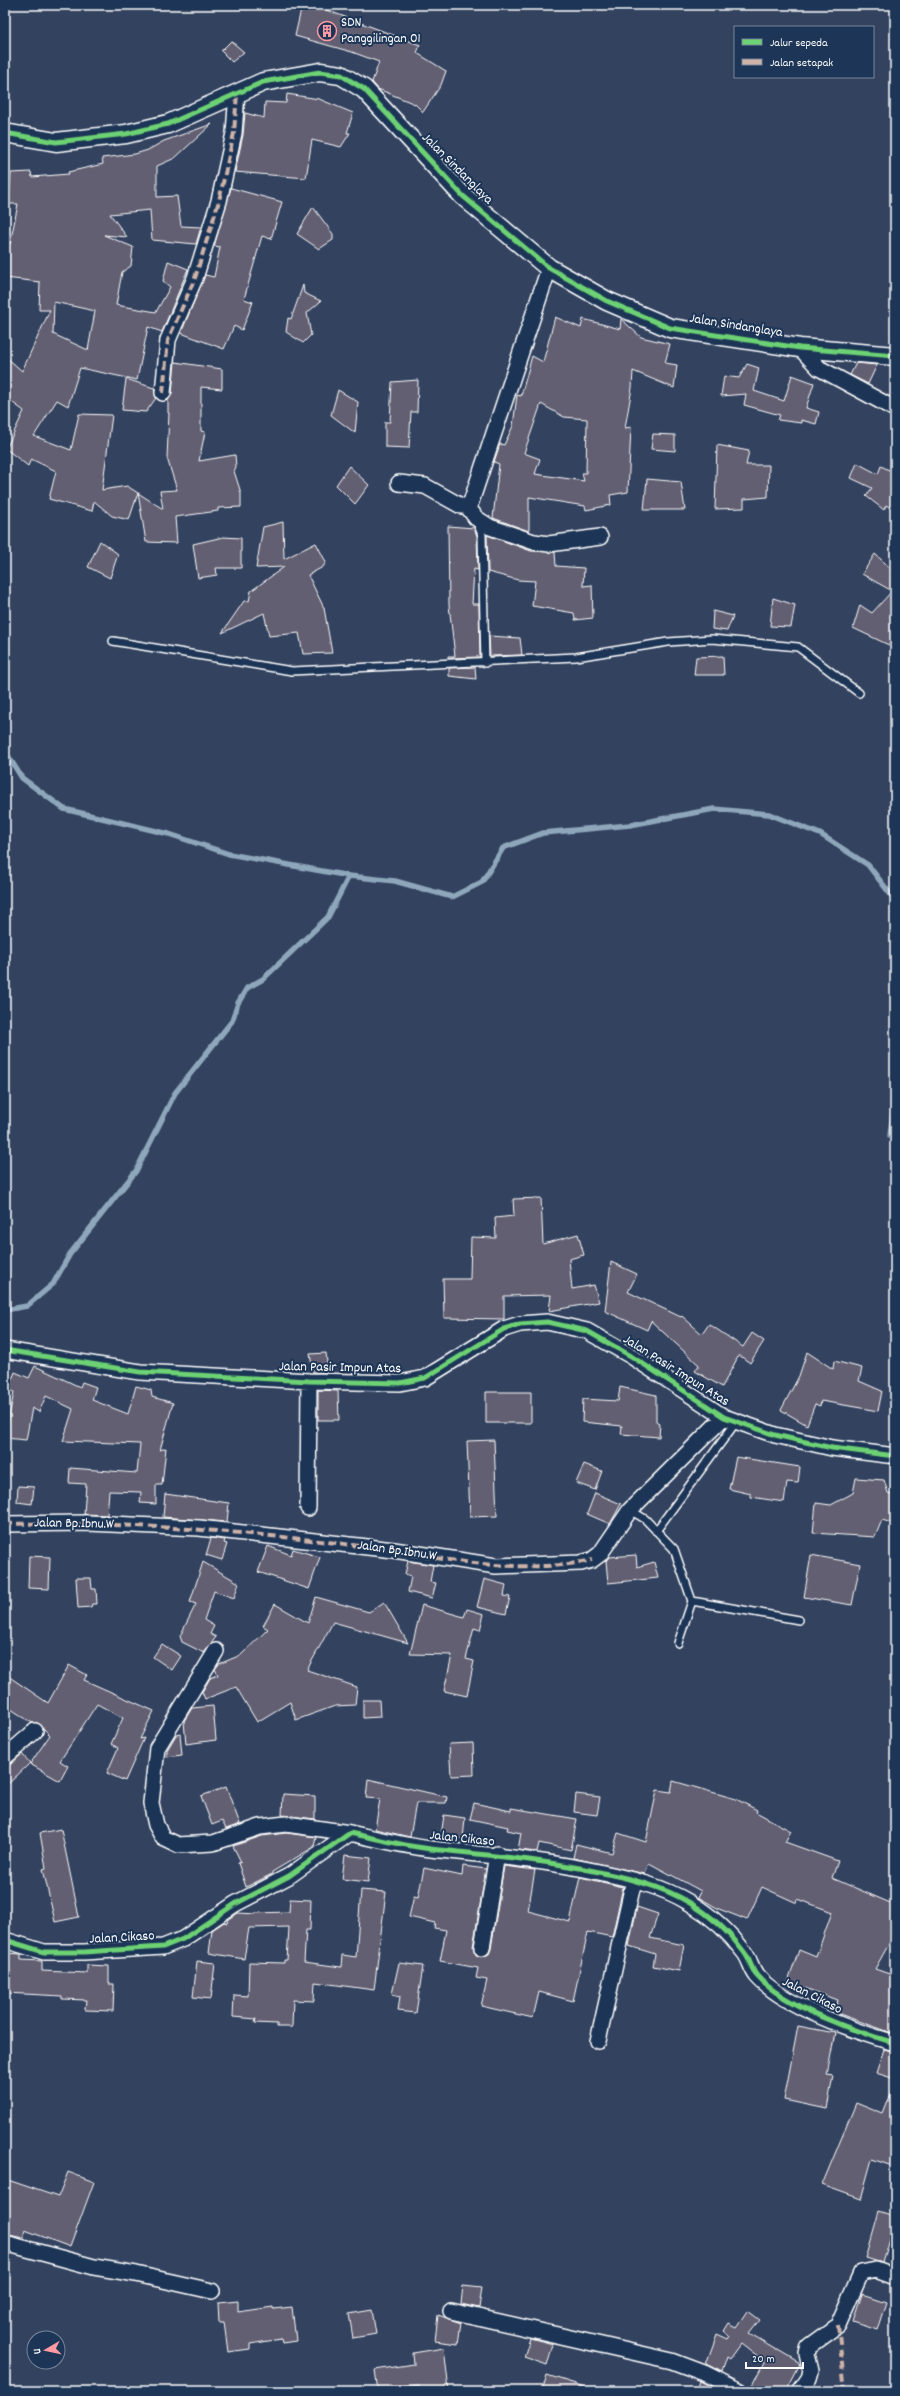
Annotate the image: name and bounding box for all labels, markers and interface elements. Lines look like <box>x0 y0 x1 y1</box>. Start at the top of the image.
place label: SDN Panggilingan 01 <box>341 13 421 49</box>
building icon: SDN Panggilingan 01 <box>316 20 338 42</box>
legend <box>734 26 874 78</box>
text: Jalur sepeda <box>770 35 828 52</box>
text: Jalan setapak <box>770 55 833 72</box>
street label: Jalan Sindanglaya <box>417 129 498 210</box>
street label: Jalan Sindanglaya <box>688 309 785 343</box>
street label: Jalan Pasir Impun Atas <box>619 1330 733 1412</box>
street label: Jalan Pasir Impun Atas <box>279 1357 401 1379</box>
street label: Jalan Bp.Ibnu.W <box>34 1513 115 1535</box>
street label: Jalan Bp.Ibnu.W <box>356 1536 439 1567</box>
street label: Jalan Cikaso <box>429 1826 495 1852</box>
street label: Jalan Cikaso <box>89 1926 155 1950</box>
street label: Jalan Cikaso <box>778 1972 846 2020</box>
north arrow <box>26 2330 66 2370</box>
scale bar <box>746 2344 803 2370</box>
text: U <box>30 2347 46 2355</box>
text: 20 m <box>752 2351 775 2368</box>

